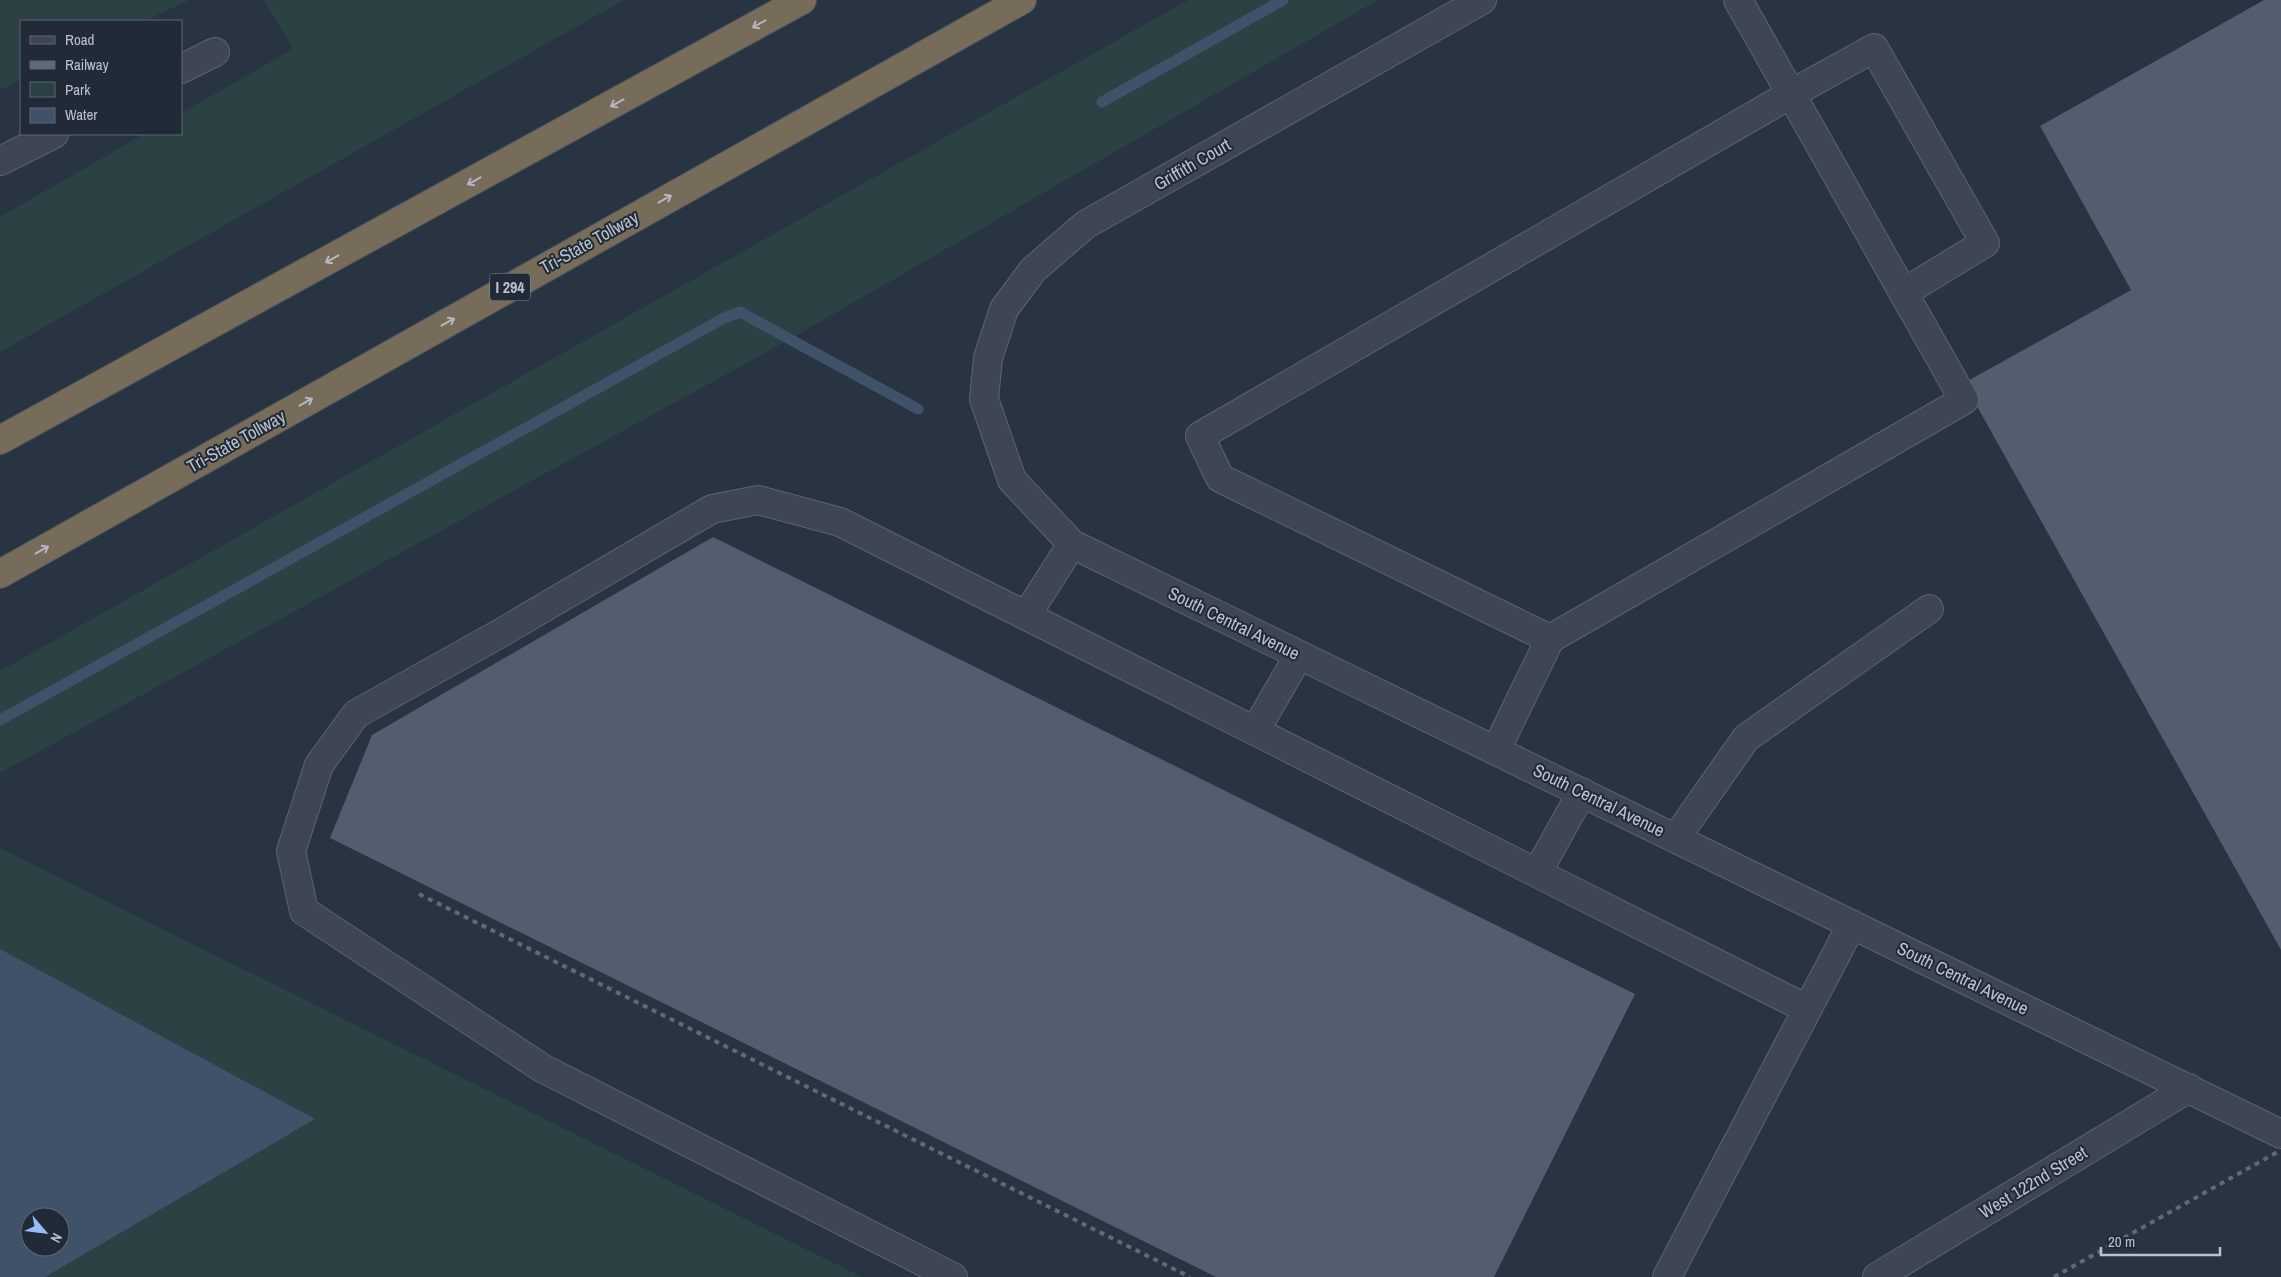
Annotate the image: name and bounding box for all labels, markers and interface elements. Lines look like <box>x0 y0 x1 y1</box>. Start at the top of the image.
legend <box>20 20 182 135</box>
one-way arrow <box>752 20 767 29</box>
text: Road <box>65 29 94 50</box>
text: Railway <box>65 54 110 75</box>
text: Park <box>65 79 91 100</box>
one-way arrow <box>610 99 625 108</box>
text: Water <box>65 104 97 125</box>
street label: Griffith Court <box>1149 132 1235 196</box>
one-way arrow <box>467 176 482 186</box>
one-way arrow <box>658 194 672 204</box>
street label: Tri-State Tollway <box>535 204 643 279</box>
one-way arrow <box>325 255 340 264</box>
road number: I 294 <box>490 274 530 300</box>
one-way arrow <box>440 317 455 327</box>
one-way arrow <box>298 397 313 406</box>
street label: Tri-State Tollway <box>182 403 290 478</box>
one-way arrow <box>35 545 49 555</box>
street label: South Central Avenue <box>1164 580 1304 666</box>
street label: South Central Avenue <box>1529 757 1669 843</box>
street label: South Central Avenue <box>1893 935 2033 1021</box>
street label: West 122nd Street <box>1974 1140 2092 1224</box>
north arrow <box>20 1207 70 1257</box>
scale bar <box>2101 1224 2220 1256</box>
text: N <box>47 1230 66 1246</box>
text: 20 m <box>2108 1231 2135 1252</box>

